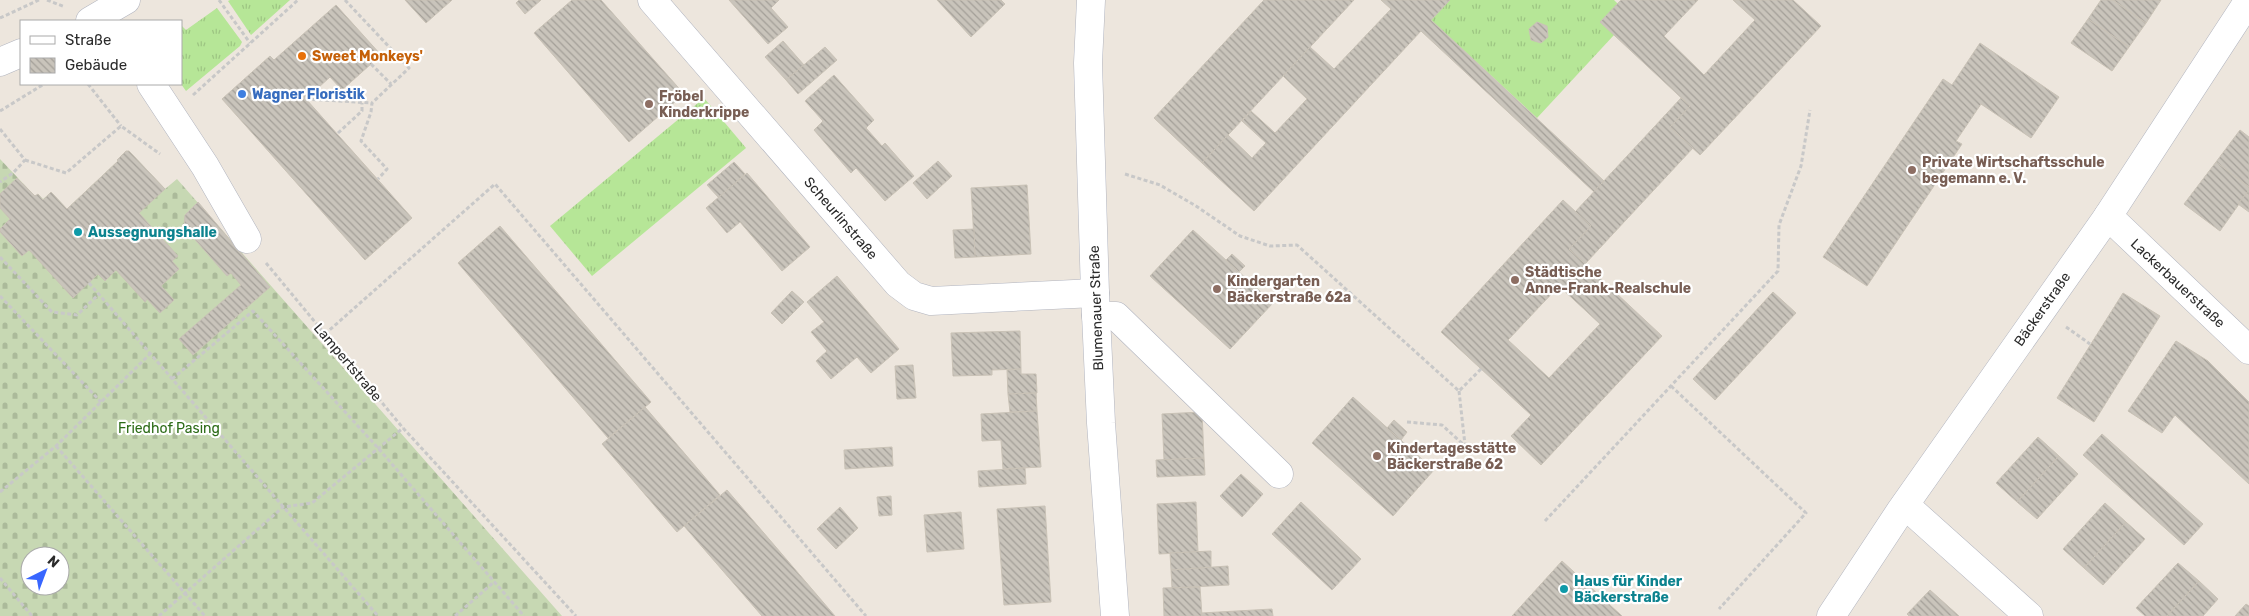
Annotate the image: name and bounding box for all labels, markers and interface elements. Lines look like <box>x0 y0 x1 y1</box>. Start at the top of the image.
legend <box>20 20 182 85</box>
text: Straße <box>65 31 111 49</box>
place label: Sweet Monkeys' <box>312 48 423 65</box>
marker: Sweet Monkeys' <box>296 50 308 62</box>
text: Gebäude <box>65 56 127 74</box>
place label: Wagner Floristik <box>252 86 366 103</box>
marker: Wagner Floristik <box>236 88 248 100</box>
place label: Fröbel Kinderkrippe <box>659 88 749 121</box>
marker: Fröbel Kinderkrippe <box>643 98 655 110</box>
place label: Private Wirtschaftsschule begemann e. V. <box>1922 154 2104 187</box>
marker: Private Wirtschaftsschule begemann e. V. <box>1906 164 1918 176</box>
street label: Scheurlinstraße <box>800 174 881 263</box>
place label: Aussegnungshalle <box>88 224 217 241</box>
marker: Aussegnungshalle <box>72 226 84 238</box>
street label: Lackerbauerstraße <box>2127 235 2228 332</box>
street label: Blumenauer Straße <box>1086 245 1107 371</box>
place label: Städtische Anne-Frank-Realschule <box>1525 264 1691 297</box>
street label: Bäckerstraße <box>2011 269 2074 350</box>
place label: Kindergarten Bäckerstraße 62a <box>1227 273 1351 306</box>
marker: Städtische Anne-Frank-Realschule <box>1509 274 1521 286</box>
marker: Kindergarten Bäckerstraße 62a <box>1211 283 1223 295</box>
street label: Lampertstraße <box>310 320 385 405</box>
park label: Friedhof Pasing <box>118 420 220 437</box>
place label: Kindertagesstätte Bäckerstraße 62 <box>1387 440 1516 473</box>
marker: Kindertagesstätte Bäckerstraße 62 <box>1371 450 1383 462</box>
north arrow <box>20 546 70 596</box>
text: N <box>44 552 63 571</box>
place label: Haus für Kinder Bäckerstraße <box>1574 573 1683 606</box>
marker: Haus für Kinder Bäckerstraße <box>1558 583 1570 595</box>

